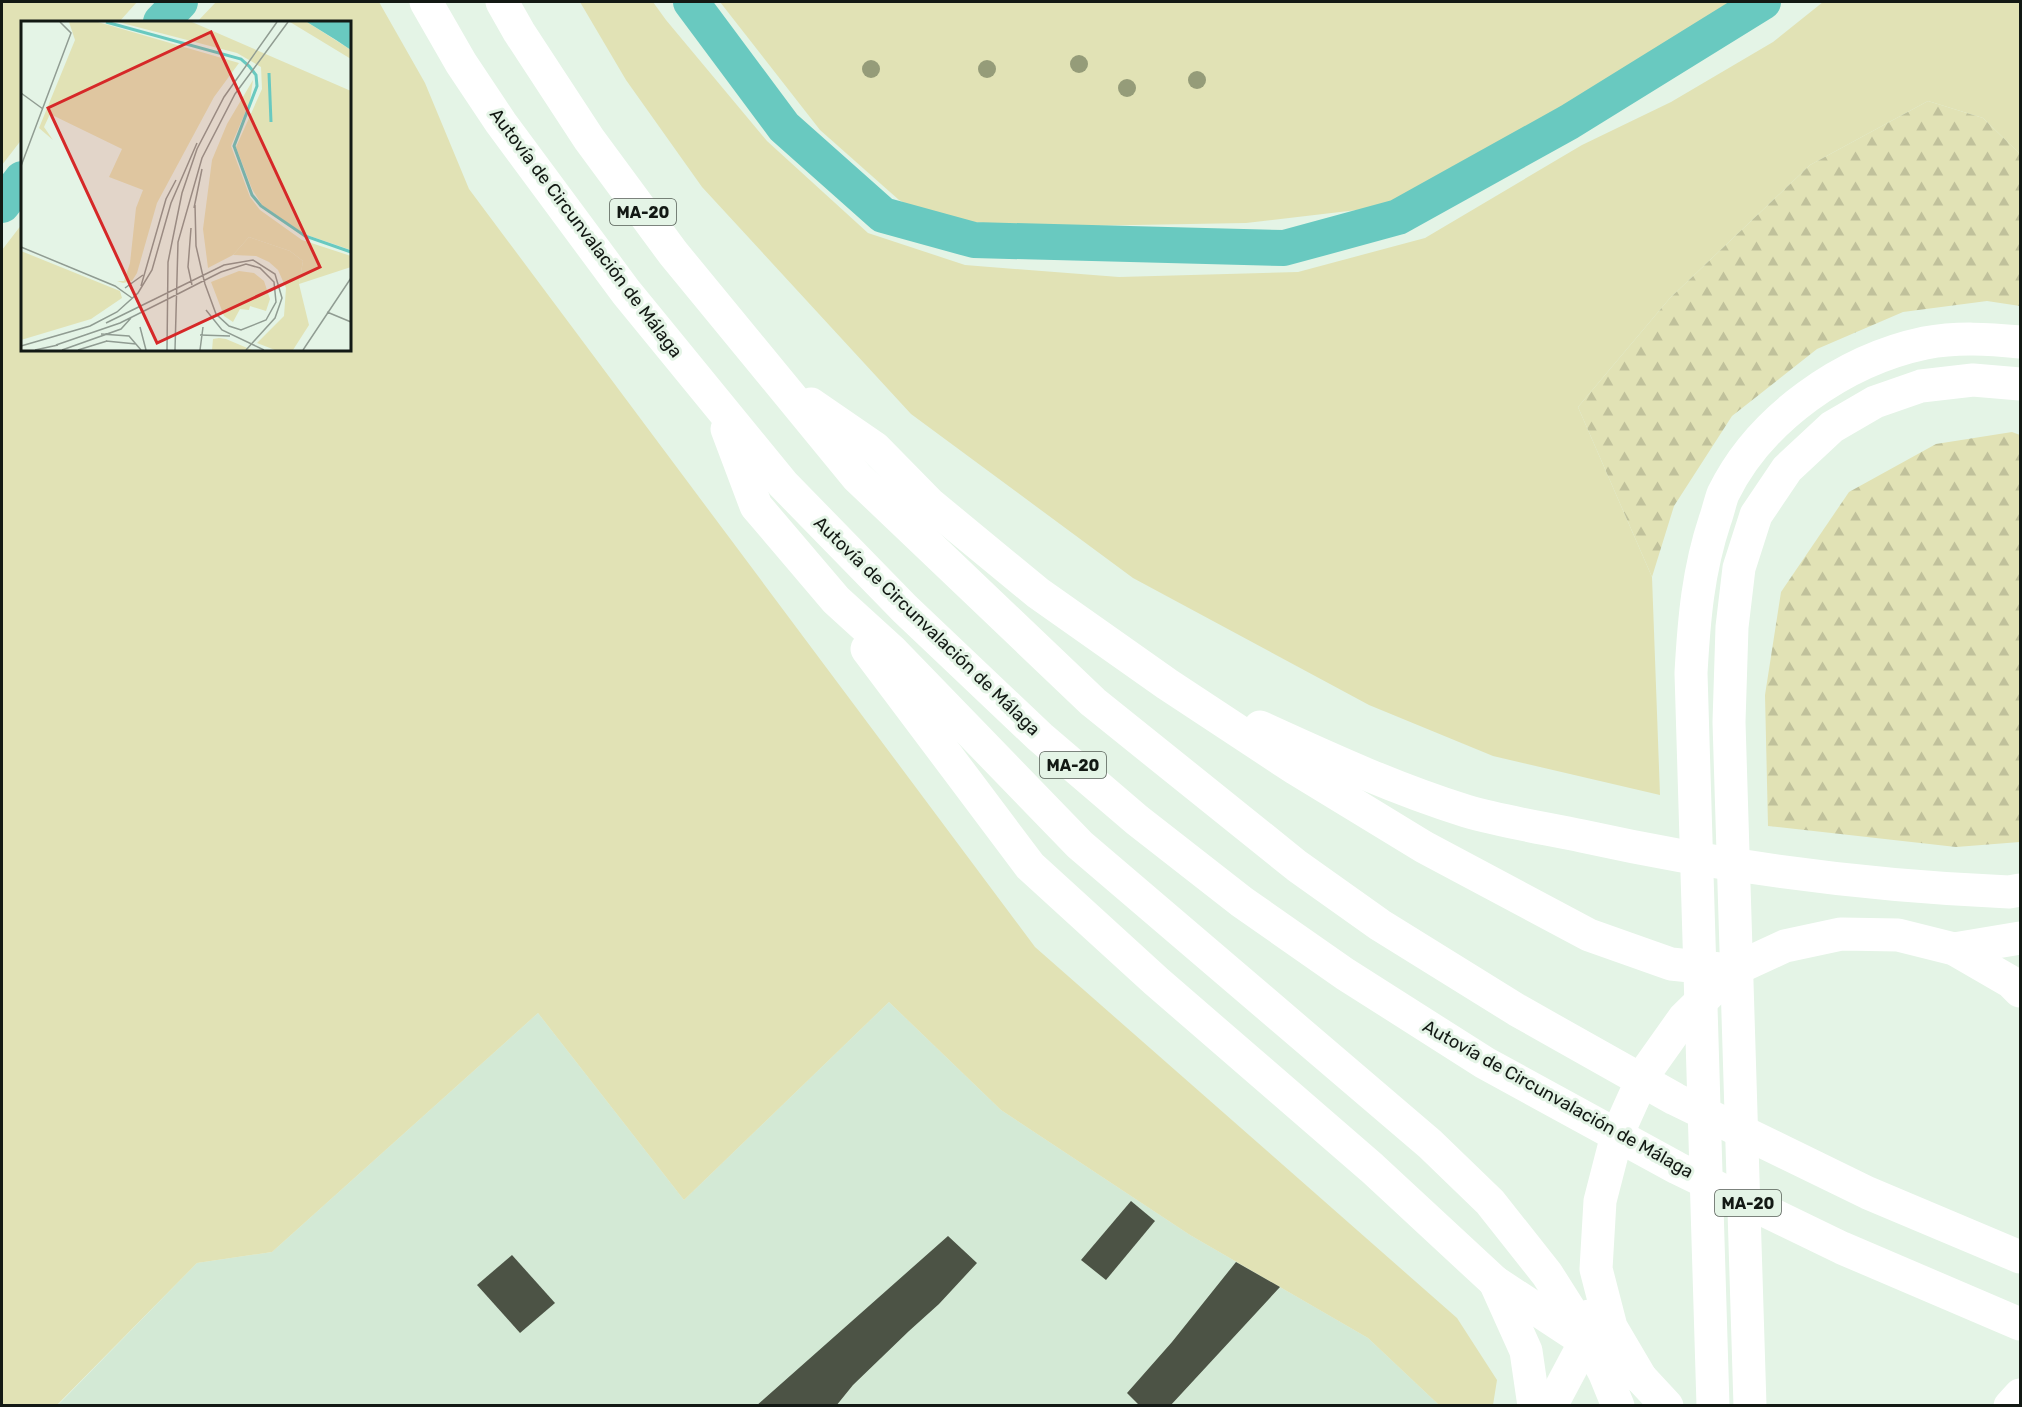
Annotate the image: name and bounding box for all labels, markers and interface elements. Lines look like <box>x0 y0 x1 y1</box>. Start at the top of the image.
inset map <box>21 21 351 351</box>
street label: Autovía de Circunvalación de Málaga <box>485 104 687 362</box>
road number: MA-20 <box>610 199 676 225</box>
street label: Autovía de Circunvalación de Málaga <box>809 512 1045 740</box>
road number: MA-20 <box>1040 752 1106 778</box>
street label: Autovía de Circunvalación de Málaga <box>1419 1015 1697 1183</box>
road number: MA-20 <box>1715 1190 1781 1216</box>

